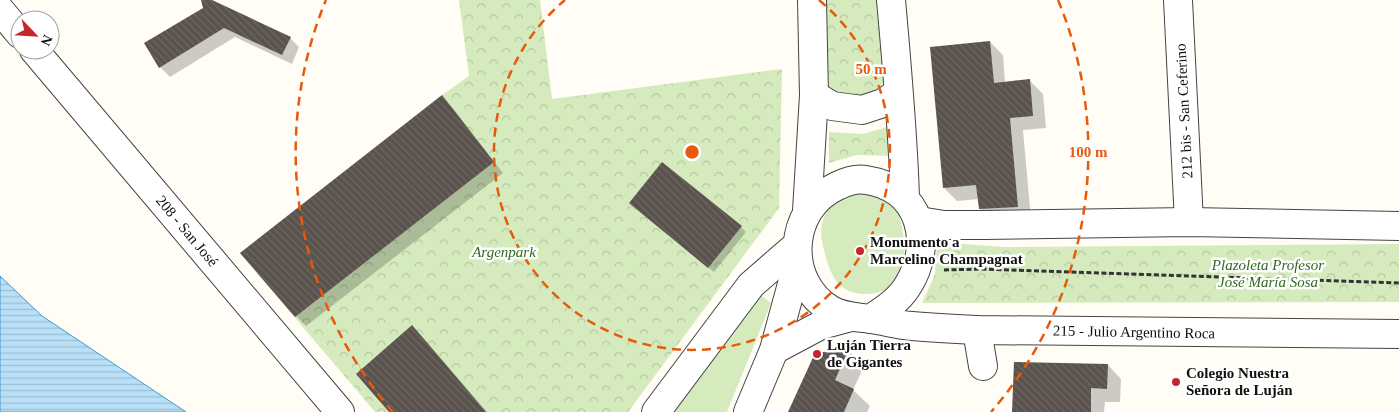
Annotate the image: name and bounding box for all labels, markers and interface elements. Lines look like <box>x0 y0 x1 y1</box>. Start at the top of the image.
north arrow <box>10 10 60 60</box>
text: N <box>37 33 55 48</box>
street label: 212 bis - San Ceferino <box>1172 43 1196 179</box>
text: 50 m <box>855 61 887 77</box>
centre of rings <box>683 143 701 161</box>
text: 100 m <box>1069 144 1108 160</box>
street label: 208 - San José <box>153 193 221 270</box>
place label: Monumento a Marcelino Champagnat <box>870 234 1023 267</box>
park label: Argenpark <box>471 244 536 260</box>
marker: Monumento a Marcelino Champagnat <box>854 245 866 257</box>
park label: Plazoleta Profesor José María Sosa <box>1211 257 1324 290</box>
street label: 215 - Julio Argentino Roca <box>1053 323 1216 341</box>
place label: Luján Tierra de Gigantes <box>827 337 912 370</box>
marker: Luján Tierra de Gigantes <box>811 348 823 360</box>
place label: Colegio Nuestra Señora de Luján <box>1186 365 1293 398</box>
marker: Colegio Nuestra Señora de Luján <box>1170 376 1182 388</box>

